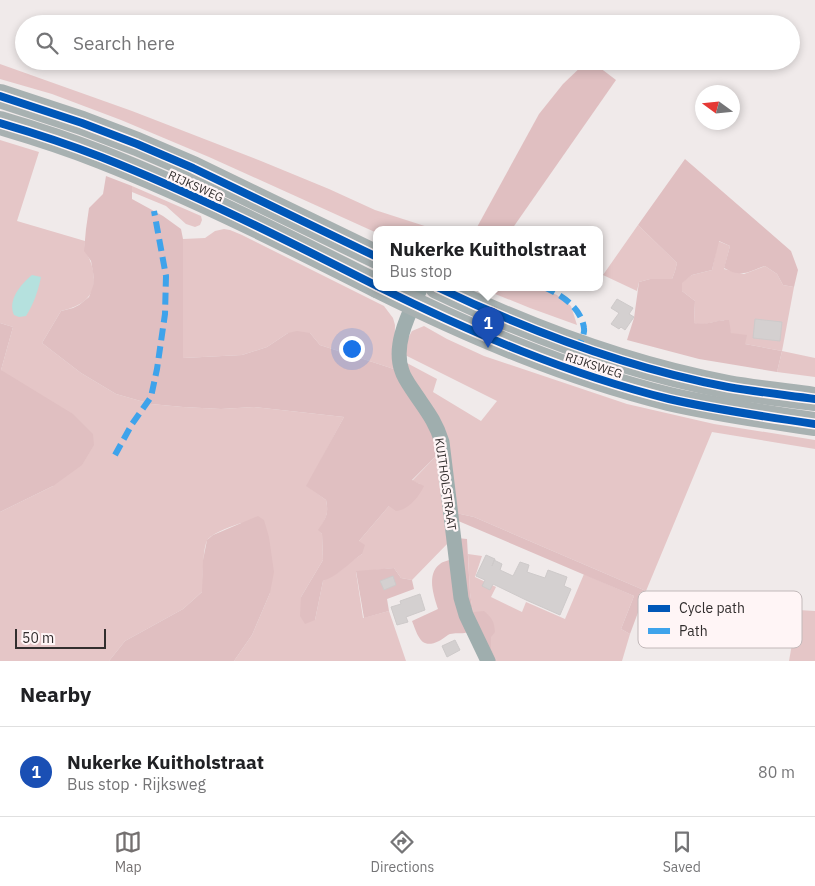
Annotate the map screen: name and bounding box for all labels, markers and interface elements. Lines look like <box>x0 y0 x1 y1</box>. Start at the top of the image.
search box <box>15 15 800 70</box>
icon: search <box>33 29 61 57</box>
text: Search here <box>73 31 175 55</box>
north arrow <box>695 85 740 130</box>
street label: RIJKSWEG <box>166 167 226 205</box>
popup <box>373 226 603 291</box>
text: Nukerke Kuitholstraat <box>389 237 587 261</box>
text: Bus stop <box>389 261 452 281</box>
pin: 1 <box>472 307 504 348</box>
your location <box>339 336 365 362</box>
street label: RIJKSWEG <box>564 349 624 381</box>
street label: KUITHOLSTRAAT <box>432 437 460 531</box>
legend <box>638 591 802 648</box>
text: Cycle path <box>679 599 745 617</box>
text: Path <box>679 622 708 640</box>
scale bar <box>15 626 106 649</box>
text: 50 m <box>22 629 54 647</box>
text: Nearby <box>20 680 91 708</box>
text: Nukerke Kuitholstraat <box>67 750 264 774</box>
text: 1 <box>31 762 41 782</box>
text: 80 m <box>758 762 795 782</box>
text: Bus stop · Rijksweg <box>67 774 206 794</box>
tab: Map <box>114 828 142 876</box>
tab: Directions <box>371 828 434 876</box>
tab: Saved <box>663 828 701 876</box>

